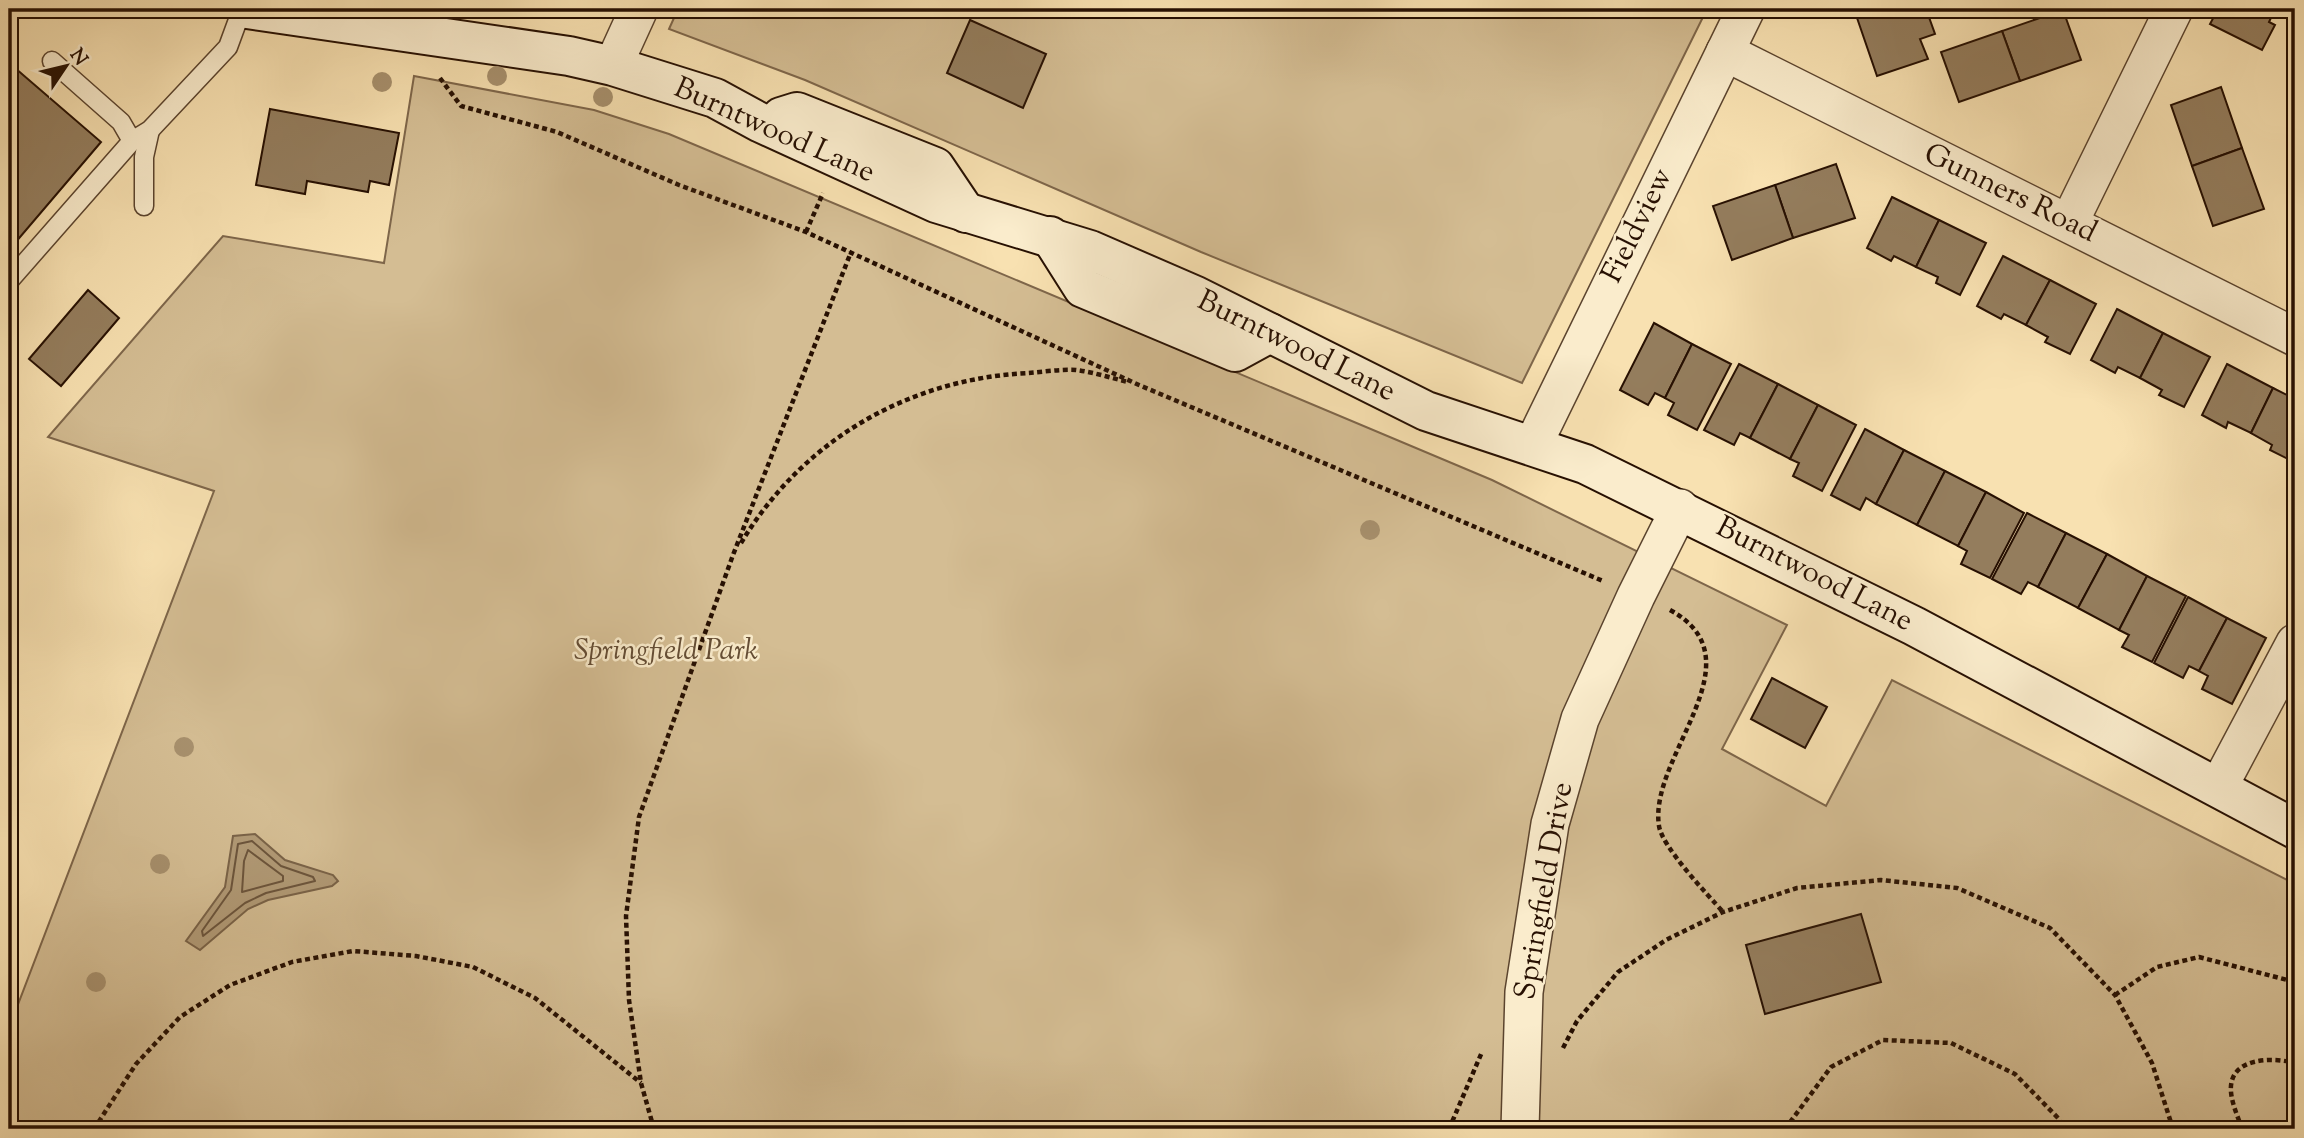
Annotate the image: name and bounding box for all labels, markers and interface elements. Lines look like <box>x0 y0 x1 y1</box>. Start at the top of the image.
north arrow <box>32 32 102 102</box>
text: N <box>62 44 93 72</box>
street label: Burntwood Lane <box>667 67 881 195</box>
street label: Gunners Road <box>1916 134 2104 255</box>
street label: Fieldview <box>1592 161 1684 291</box>
street label: Burntwood Lane <box>1189 280 1403 414</box>
street label: Burntwood Lane <box>1708 507 1920 643</box>
park label: Springfield Park <box>574 630 758 673</box>
street label: Springfield Drive <box>1505 779 1585 1003</box>

